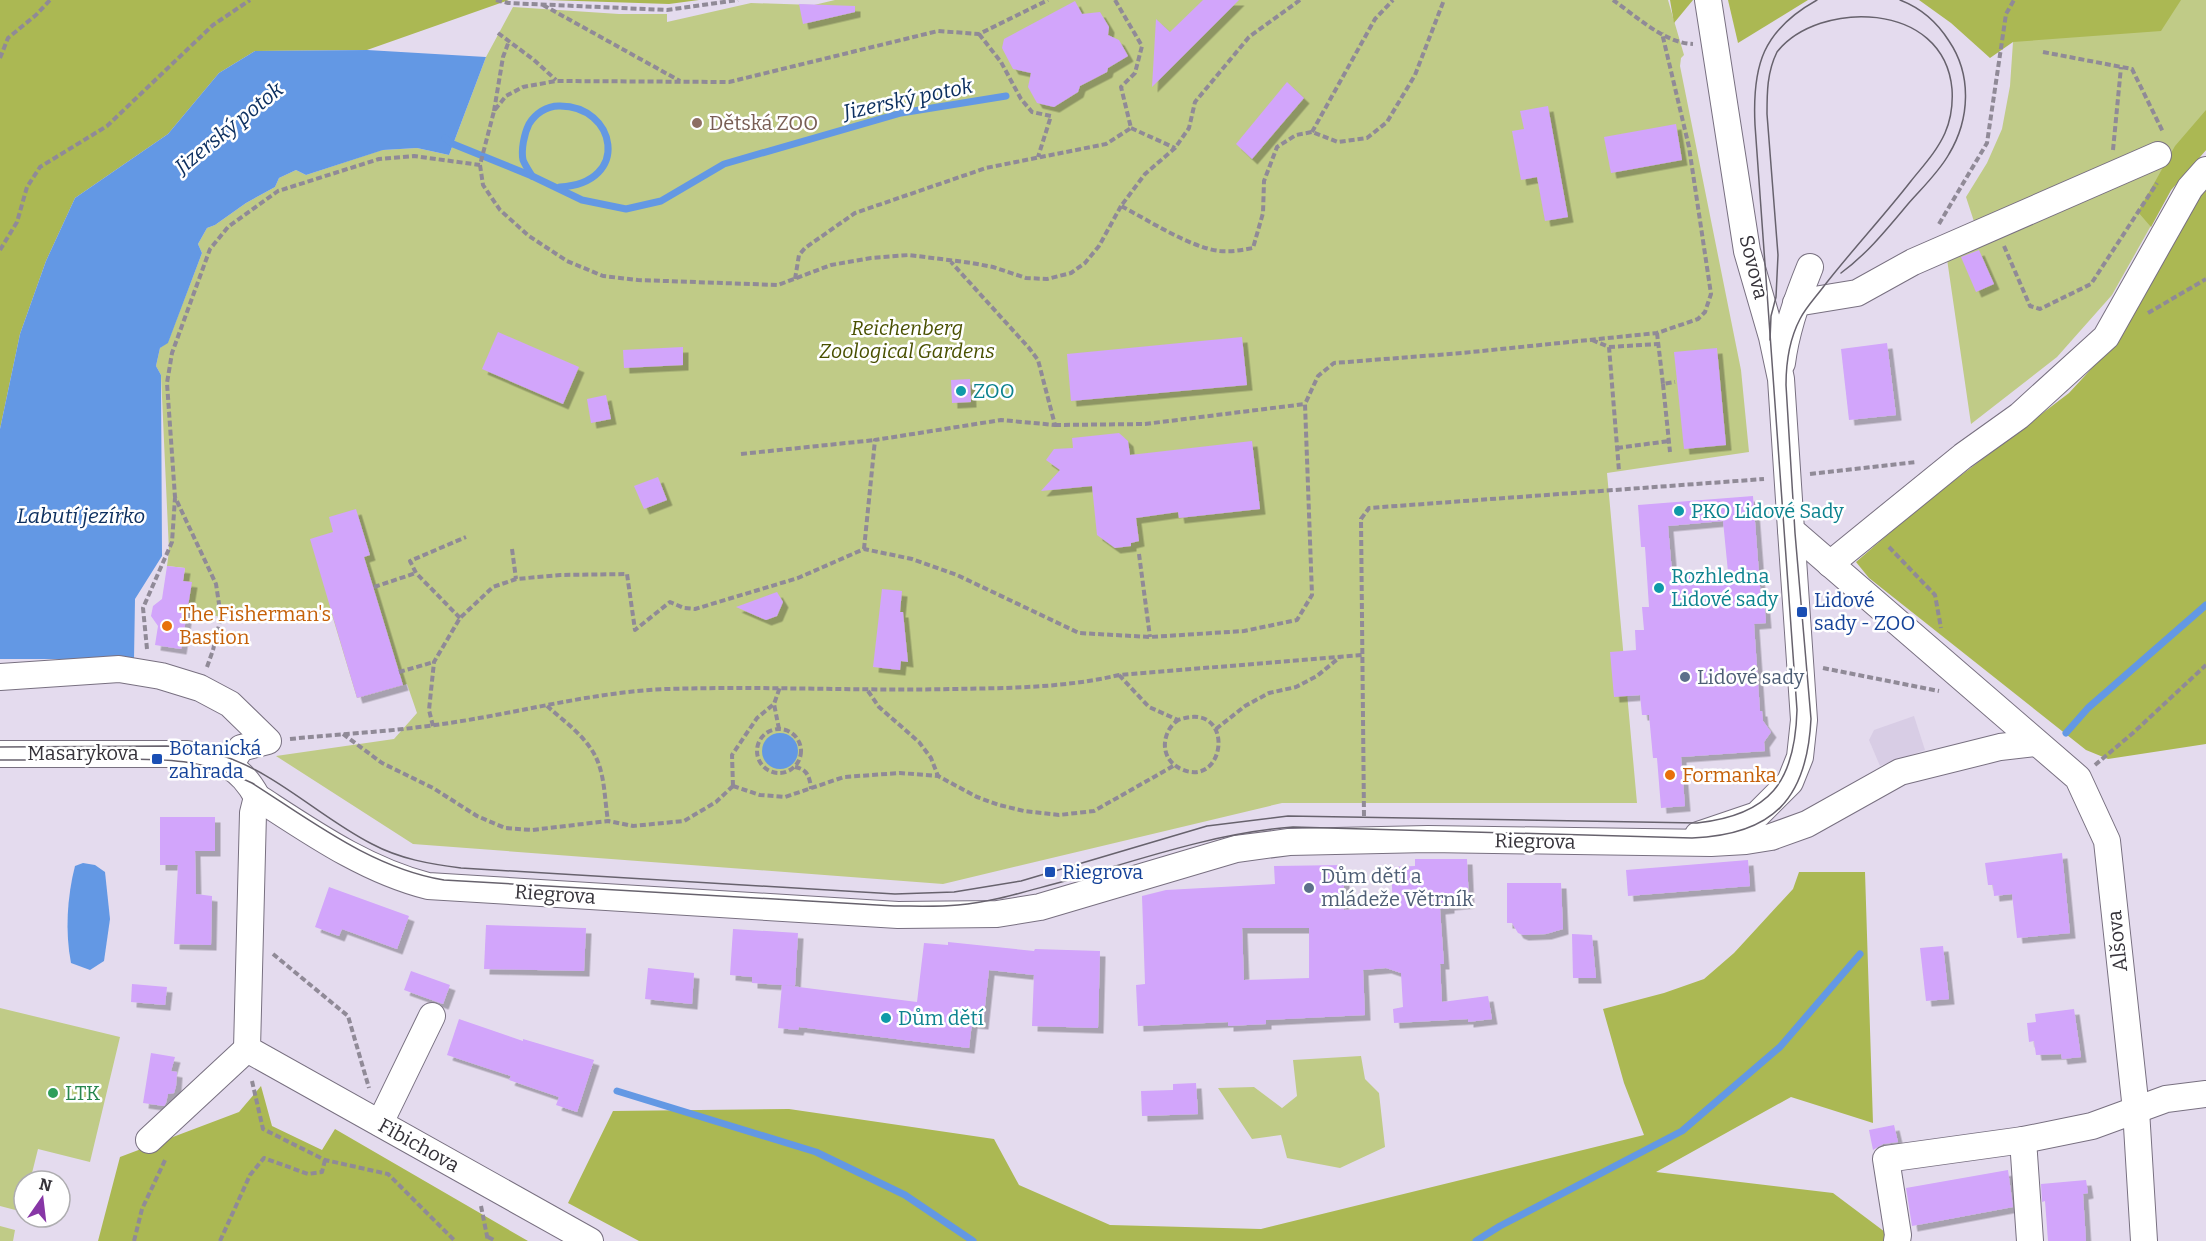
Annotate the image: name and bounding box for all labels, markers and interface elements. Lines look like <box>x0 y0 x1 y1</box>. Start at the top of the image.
water label: Jizerský potok <box>839 72 976 126</box>
water label: Jizerský potok <box>168 76 289 181</box>
place label: Dětská ZOO <box>709 111 818 135</box>
marker: Dětská ZOO <box>690 116 704 130</box>
street label: Sovova <box>1734 232 1774 302</box>
park label: Reichenberg Zoological Gardens <box>819 316 995 363</box>
place label: ZOO <box>973 379 1015 403</box>
marker: ZOO <box>954 384 968 398</box>
place label: PKO Lidové Sady <box>1691 499 1844 523</box>
water label: Labutí jezírko <box>17 503 145 529</box>
marker: PKO Lidové Sady <box>1672 504 1686 518</box>
place label: Rozhledna Lidové sady <box>1671 564 1779 611</box>
marker: Rozhledna Lidové sady <box>1652 581 1666 595</box>
place label: Lidové sady - ZOO <box>1814 588 1915 635</box>
place label: The Fisherman's Bastion <box>179 602 331 649</box>
marker: Lidové sady - ZOO <box>1795 605 1809 619</box>
marker: The Fisherman's Bastion <box>160 619 174 633</box>
place label: Lidové sady <box>1697 665 1805 689</box>
marker: Lidové sady <box>1678 670 1692 684</box>
place label: Botanická zahrada <box>169 736 261 783</box>
street label: Masarykova <box>27 741 139 765</box>
marker: Botanická zahrada <box>150 752 164 766</box>
place label: Formanka <box>1682 763 1777 787</box>
marker: Formanka <box>1663 768 1677 782</box>
street label: Riegrova <box>1494 828 1576 854</box>
place label: Riegrova <box>1062 860 1143 884</box>
place label: Dům dětí a mládeže Větrník <box>1321 864 1474 911</box>
marker: Riegrova <box>1043 865 1057 879</box>
street label: Riegrova <box>514 879 596 909</box>
marker: Dům dětí a mládeže Větrník <box>1302 881 1316 895</box>
street label: Alšova <box>2102 909 2132 973</box>
place label: Dům dětí <box>898 1006 984 1030</box>
marker: Dům dětí <box>879 1011 893 1025</box>
place label: LTK <box>65 1081 100 1105</box>
marker: LTK <box>46 1086 60 1100</box>
street label: Fibichova <box>374 1113 464 1177</box>
north arrow <box>12 1169 72 1229</box>
text: N <box>37 1174 54 1196</box>

